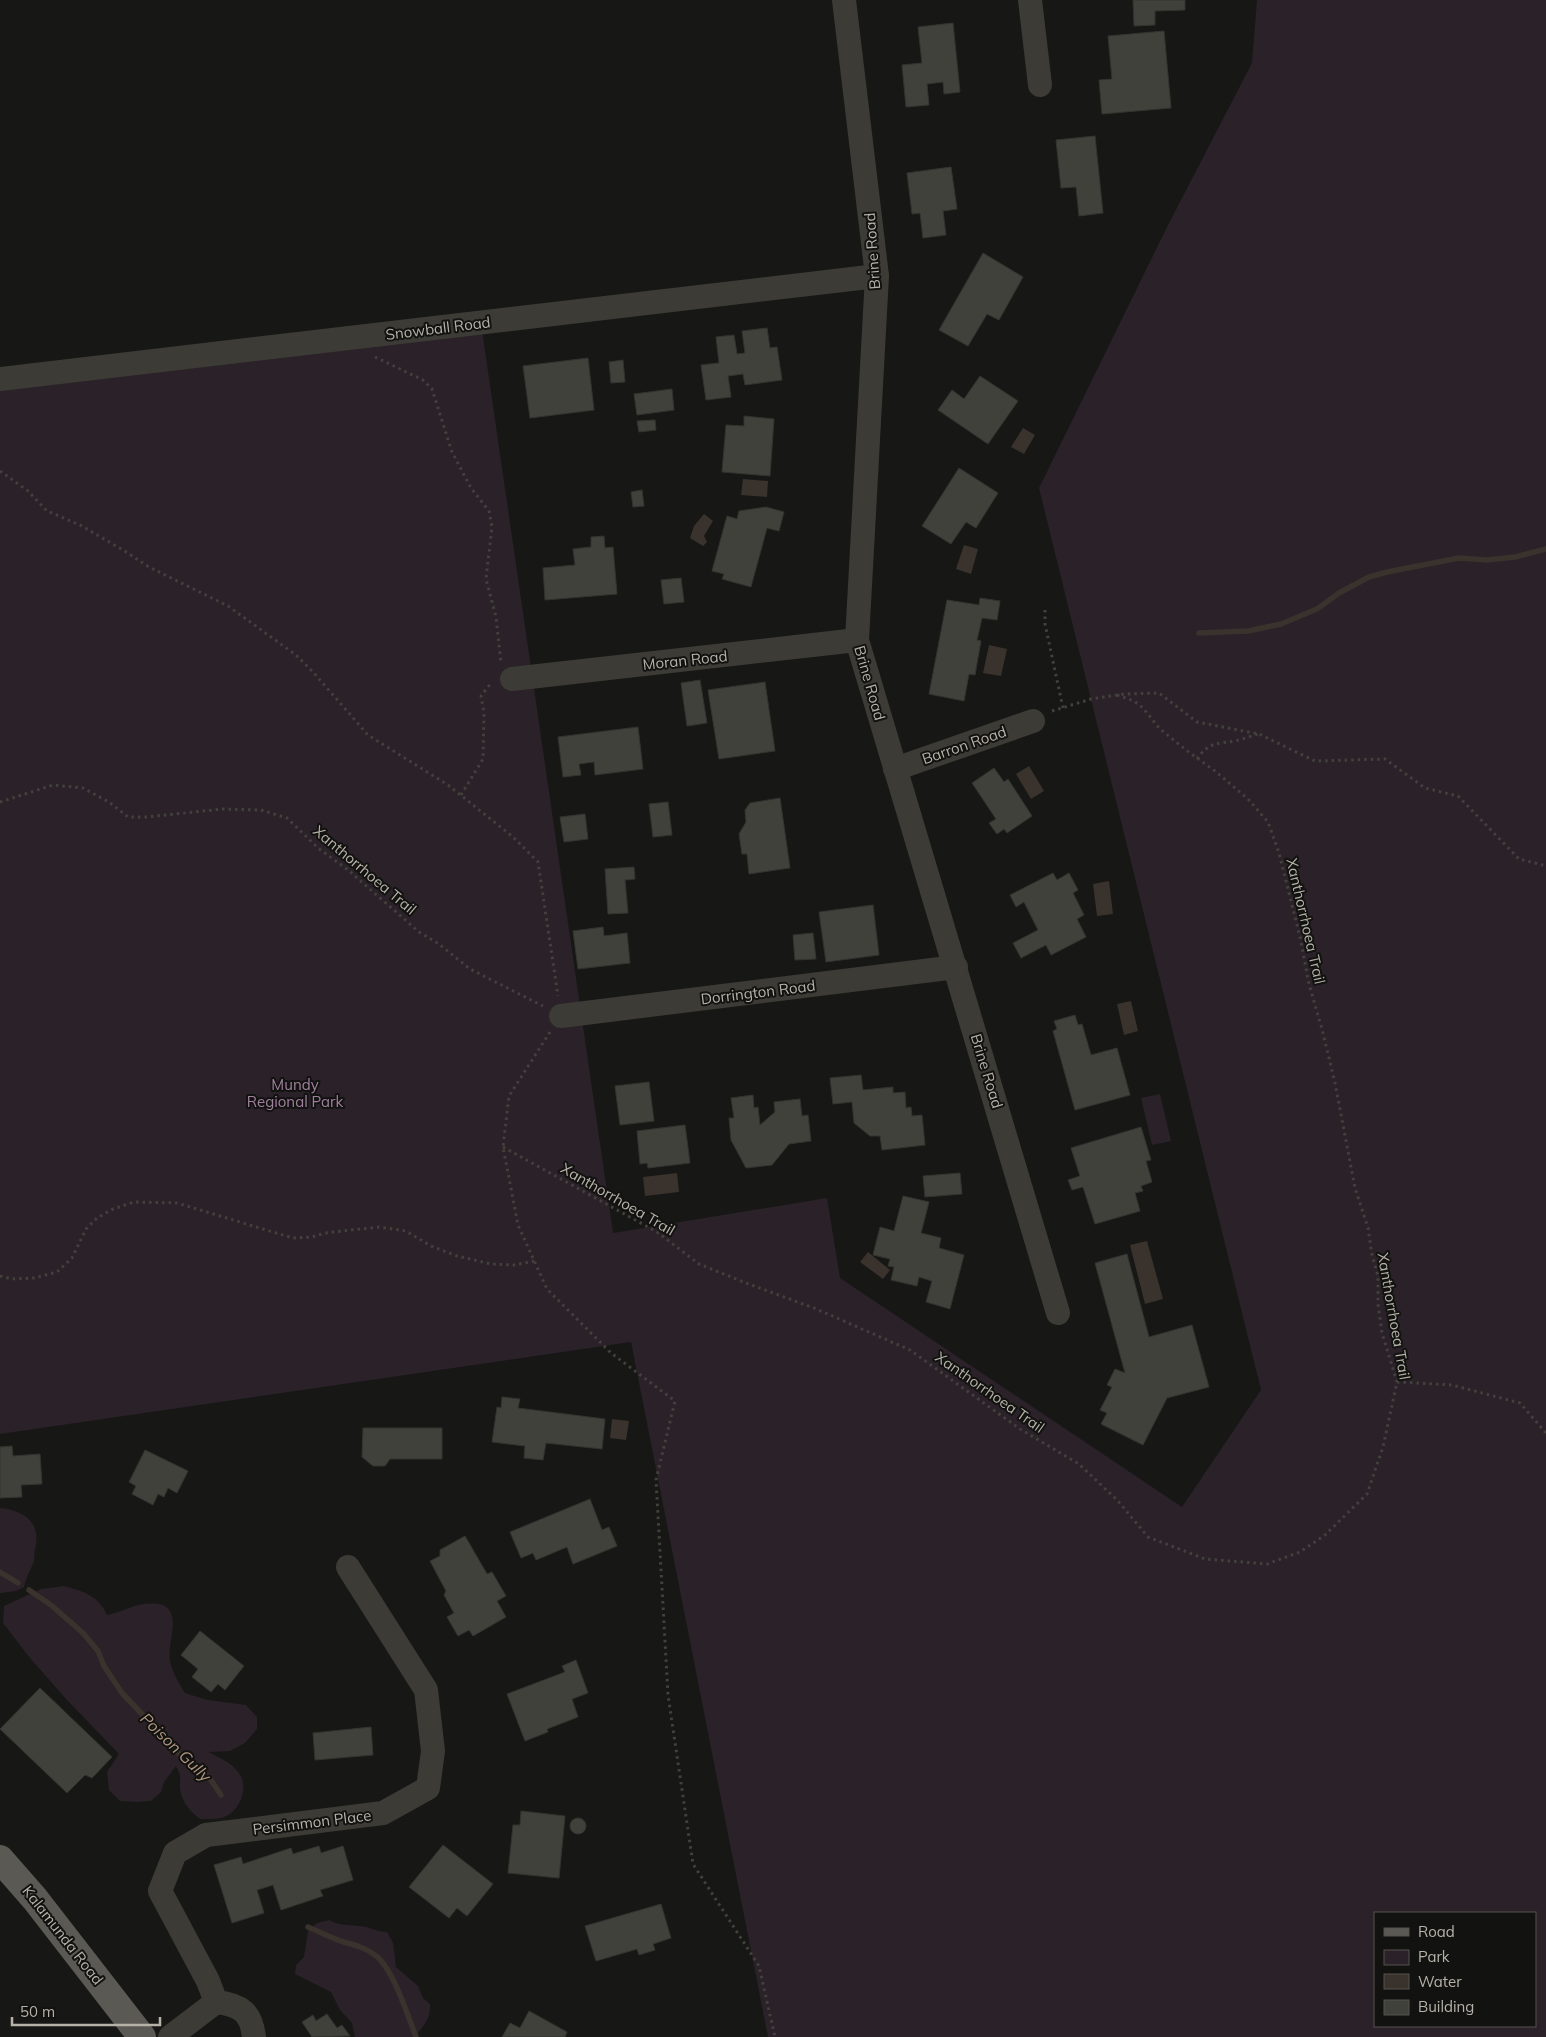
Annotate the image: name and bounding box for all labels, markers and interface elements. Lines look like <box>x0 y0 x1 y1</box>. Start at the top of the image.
street label: Brine Road <box>860 212 884 290</box>
street label: Snowball Road <box>385 312 491 344</box>
street label: Brine Road <box>850 643 890 723</box>
street label: Moran Road <box>642 646 728 674</box>
street label: Barron Road <box>919 722 1009 768</box>
street label: Xanthorrhoea Trail <box>310 821 420 919</box>
street label: Xanthorrhoea Trail <box>1282 856 1330 986</box>
street label: Dorrington Road <box>700 976 816 1008</box>
street label: Brine Road <box>967 1031 1007 1111</box>
park label: Mundy Regional Park <box>247 1075 343 1111</box>
street label: Xanthorrhoea Trail <box>557 1159 679 1239</box>
street label: Xanthorrhoea Trail <box>1373 1251 1415 1381</box>
street label: Xanthorrhoea Trail <box>932 1347 1048 1437</box>
water label: Poison Gully <box>136 1708 216 1786</box>
street label: Persimmon Place <box>252 1805 372 1839</box>
street label: Kalamunda Road <box>18 1882 108 1988</box>
legend <box>1374 1912 1536 2027</box>
text: Road <box>1418 1922 1455 1941</box>
text: Park <box>1418 1947 1450 1966</box>
text: Water <box>1418 1972 1462 1991</box>
scale bar <box>12 1994 160 2026</box>
text: Building <box>1418 1997 1474 2016</box>
text: 50 m <box>20 2002 55 2021</box>

